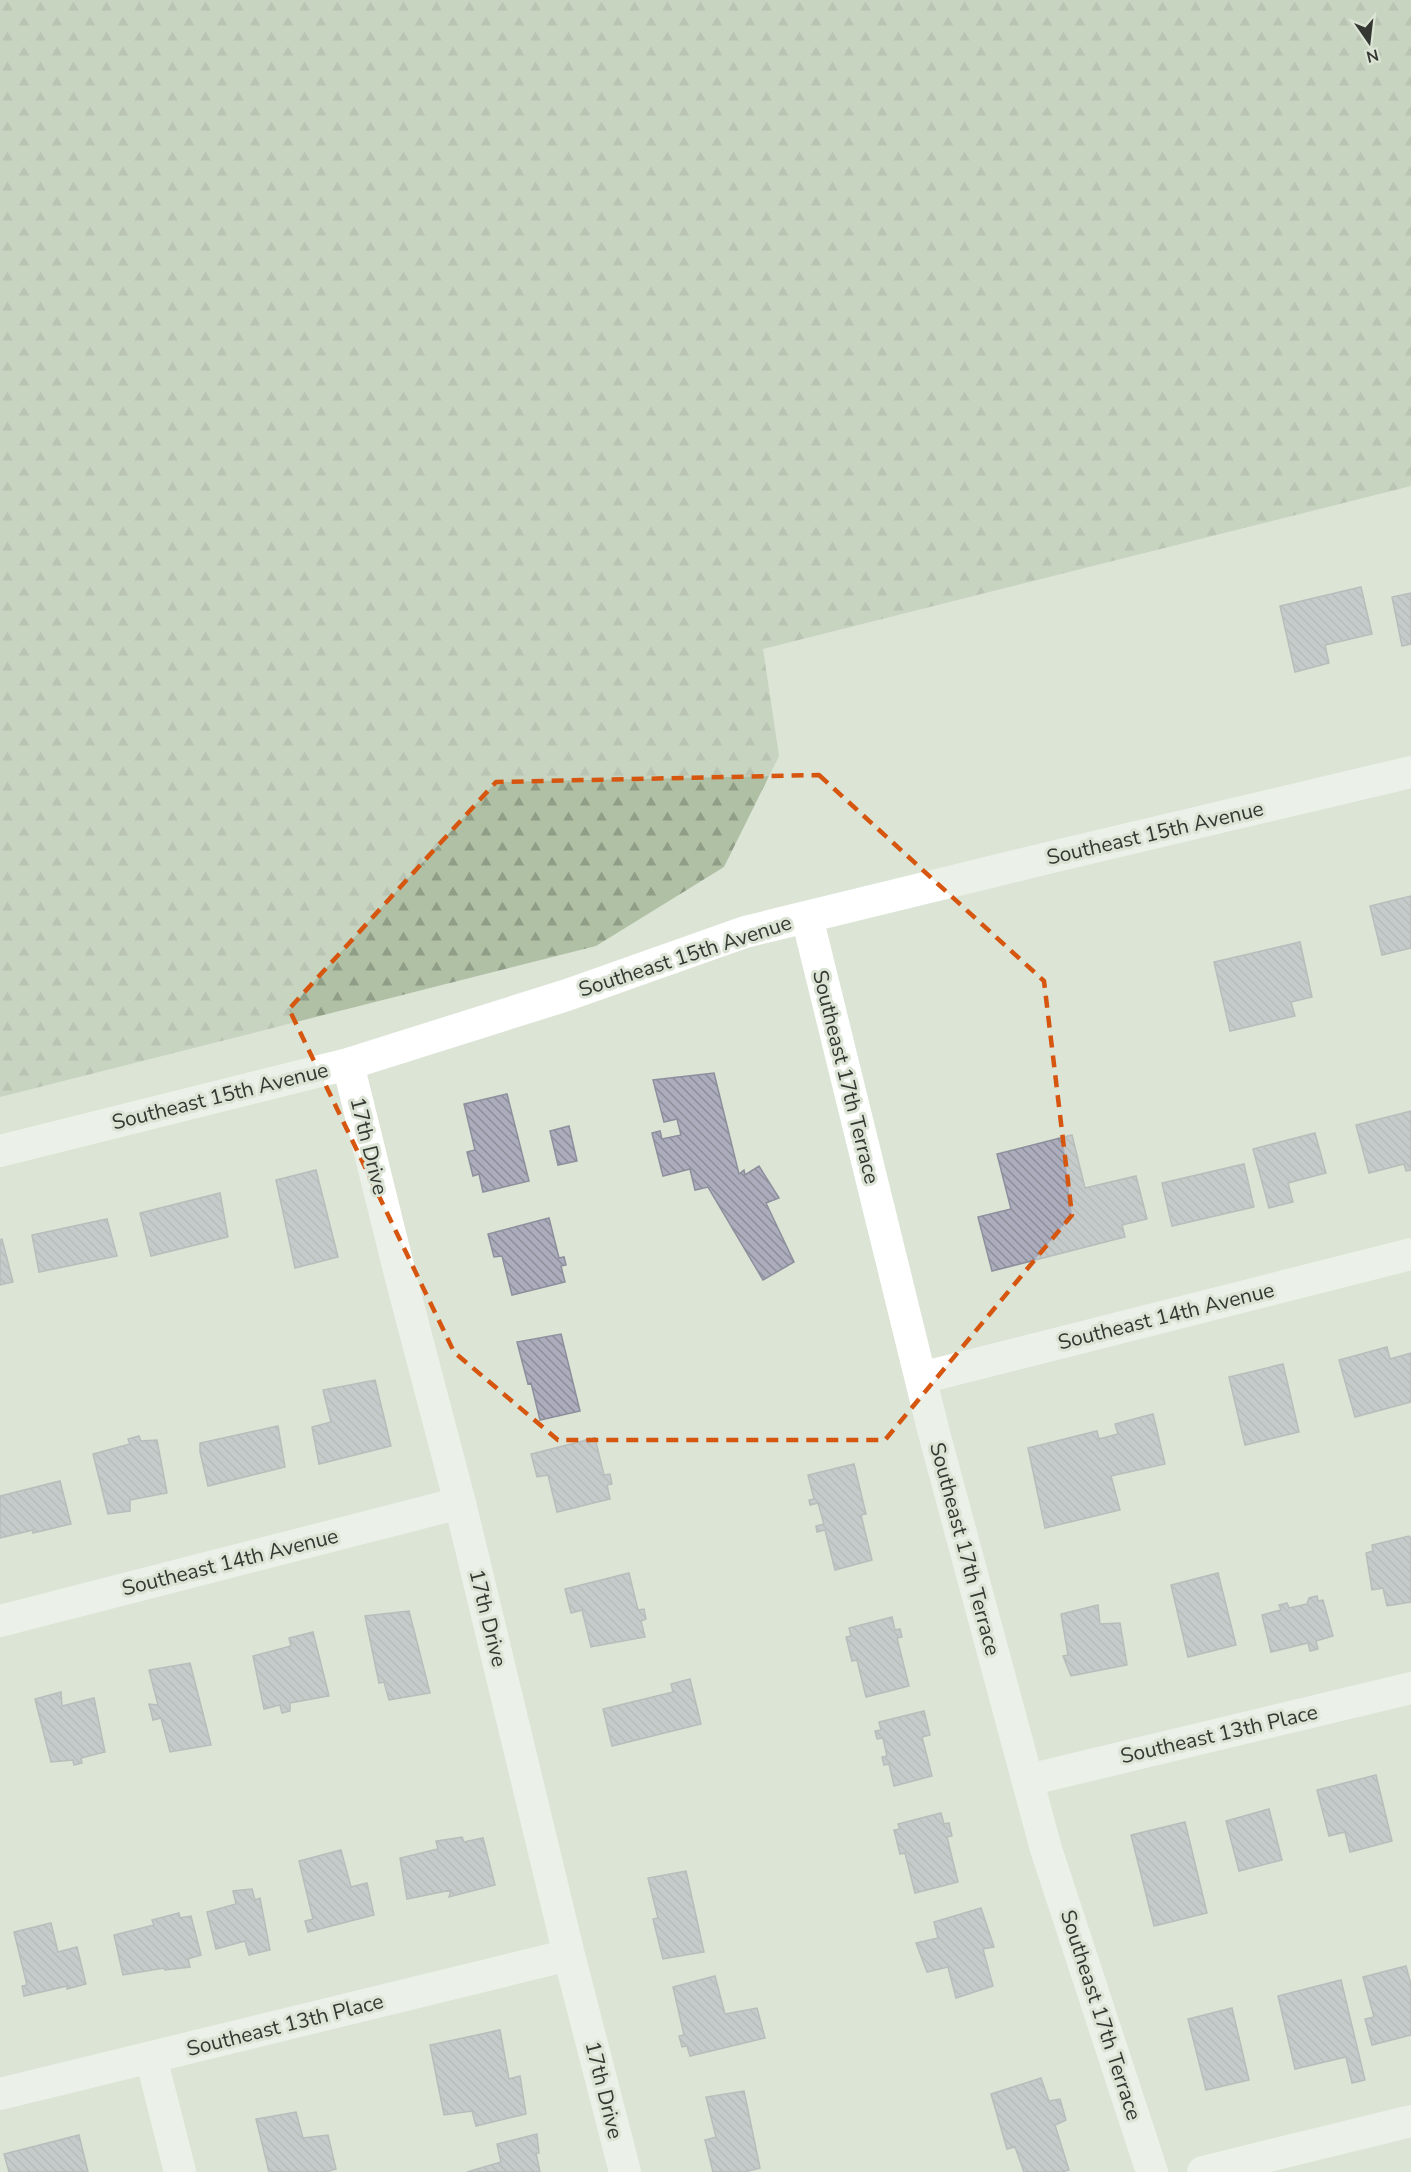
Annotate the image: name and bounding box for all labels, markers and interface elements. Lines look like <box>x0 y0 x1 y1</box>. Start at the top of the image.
north arrow <box>1339 12 1399 72</box>
text: N <box>1364 43 1381 68</box>
street label: Southeast 15th Avenue <box>1044 794 1266 872</box>
street label: Southeast 15th Avenue <box>575 908 795 1004</box>
street label: Southeast 17th Terrace <box>806 967 886 1187</box>
street label: Southeast 15th Avenue <box>109 1056 331 1136</box>
street label: 17th Drive <box>343 1094 395 1198</box>
street label: Southeast 14th Avenue <box>1055 1276 1277 1356</box>
street label: Southeast 17th Terrace <box>923 1439 1007 1659</box>
street label: Southeast 14th Avenue <box>119 1522 341 1602</box>
street label: 17th Drive <box>462 1566 514 1670</box>
street label: Southeast 13th Place <box>1117 1698 1321 1770</box>
street label: Southeast 17th Terrace <box>1054 1906 1148 2124</box>
street label: Southeast 13th Place <box>184 1987 386 2063</box>
street label: 17th Drive <box>578 2038 630 2142</box>

